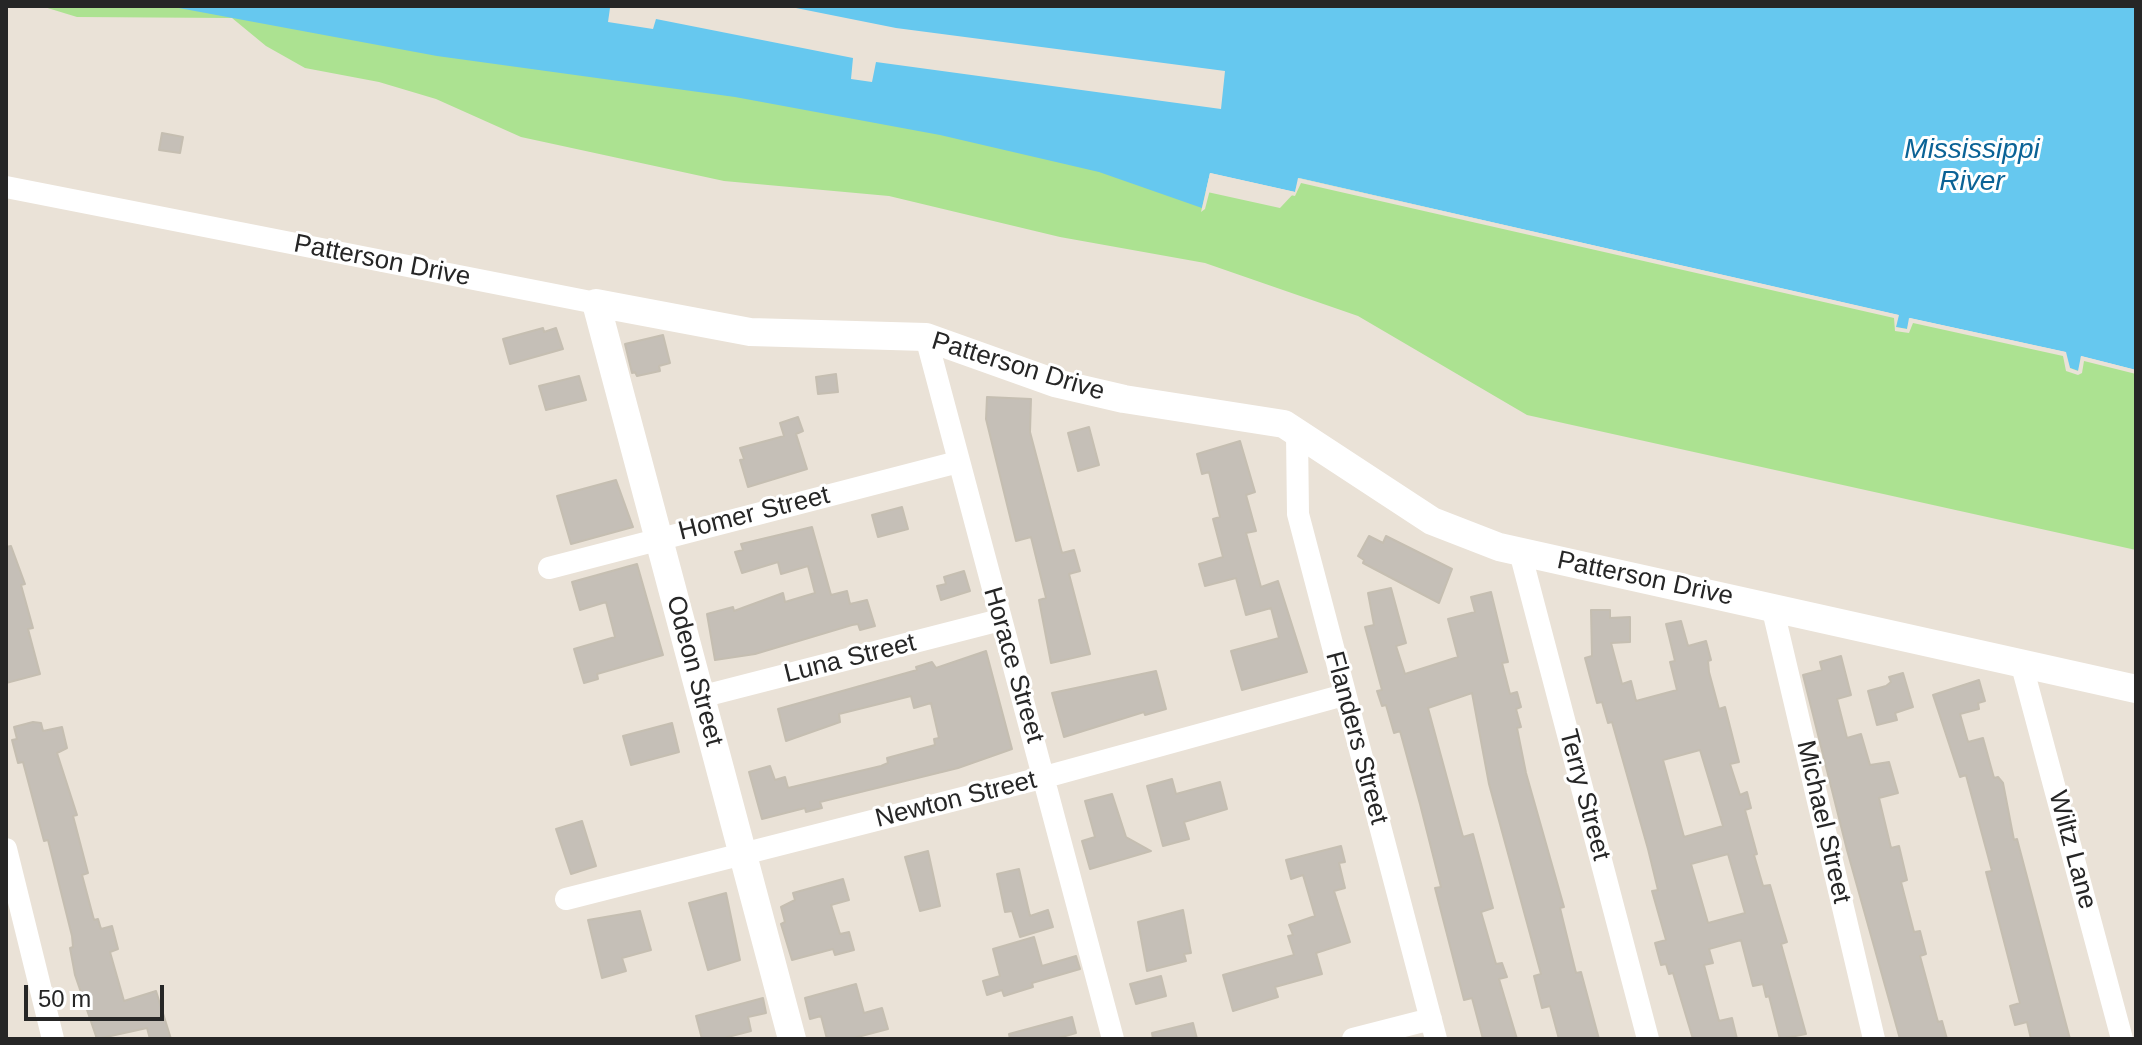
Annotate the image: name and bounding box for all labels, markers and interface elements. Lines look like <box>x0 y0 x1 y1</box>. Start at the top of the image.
water label: Mississippi River <box>1904 133 2040 199</box>
street label: Patterson Drive <box>291 229 473 293</box>
street label: Patterson Drive <box>928 326 1108 408</box>
street label: Homer Street <box>675 480 833 548</box>
street label: Patterson Drive <box>1554 545 1736 613</box>
street label: Horace Street <box>976 584 1050 746</box>
street label: Odeon Street <box>659 592 729 750</box>
street label: Luna Street <box>781 628 919 690</box>
street label: Flanders Street <box>1318 648 1394 828</box>
street label: Terry Street <box>1552 726 1616 864</box>
street label: Michael Street <box>1789 738 1857 906</box>
street label: Newton Street <box>872 765 1040 835</box>
street label: Wiltz Lane <box>2041 787 2103 913</box>
scale bar <box>28 969 168 1019</box>
text: 50 m <box>38 985 91 1012</box>

